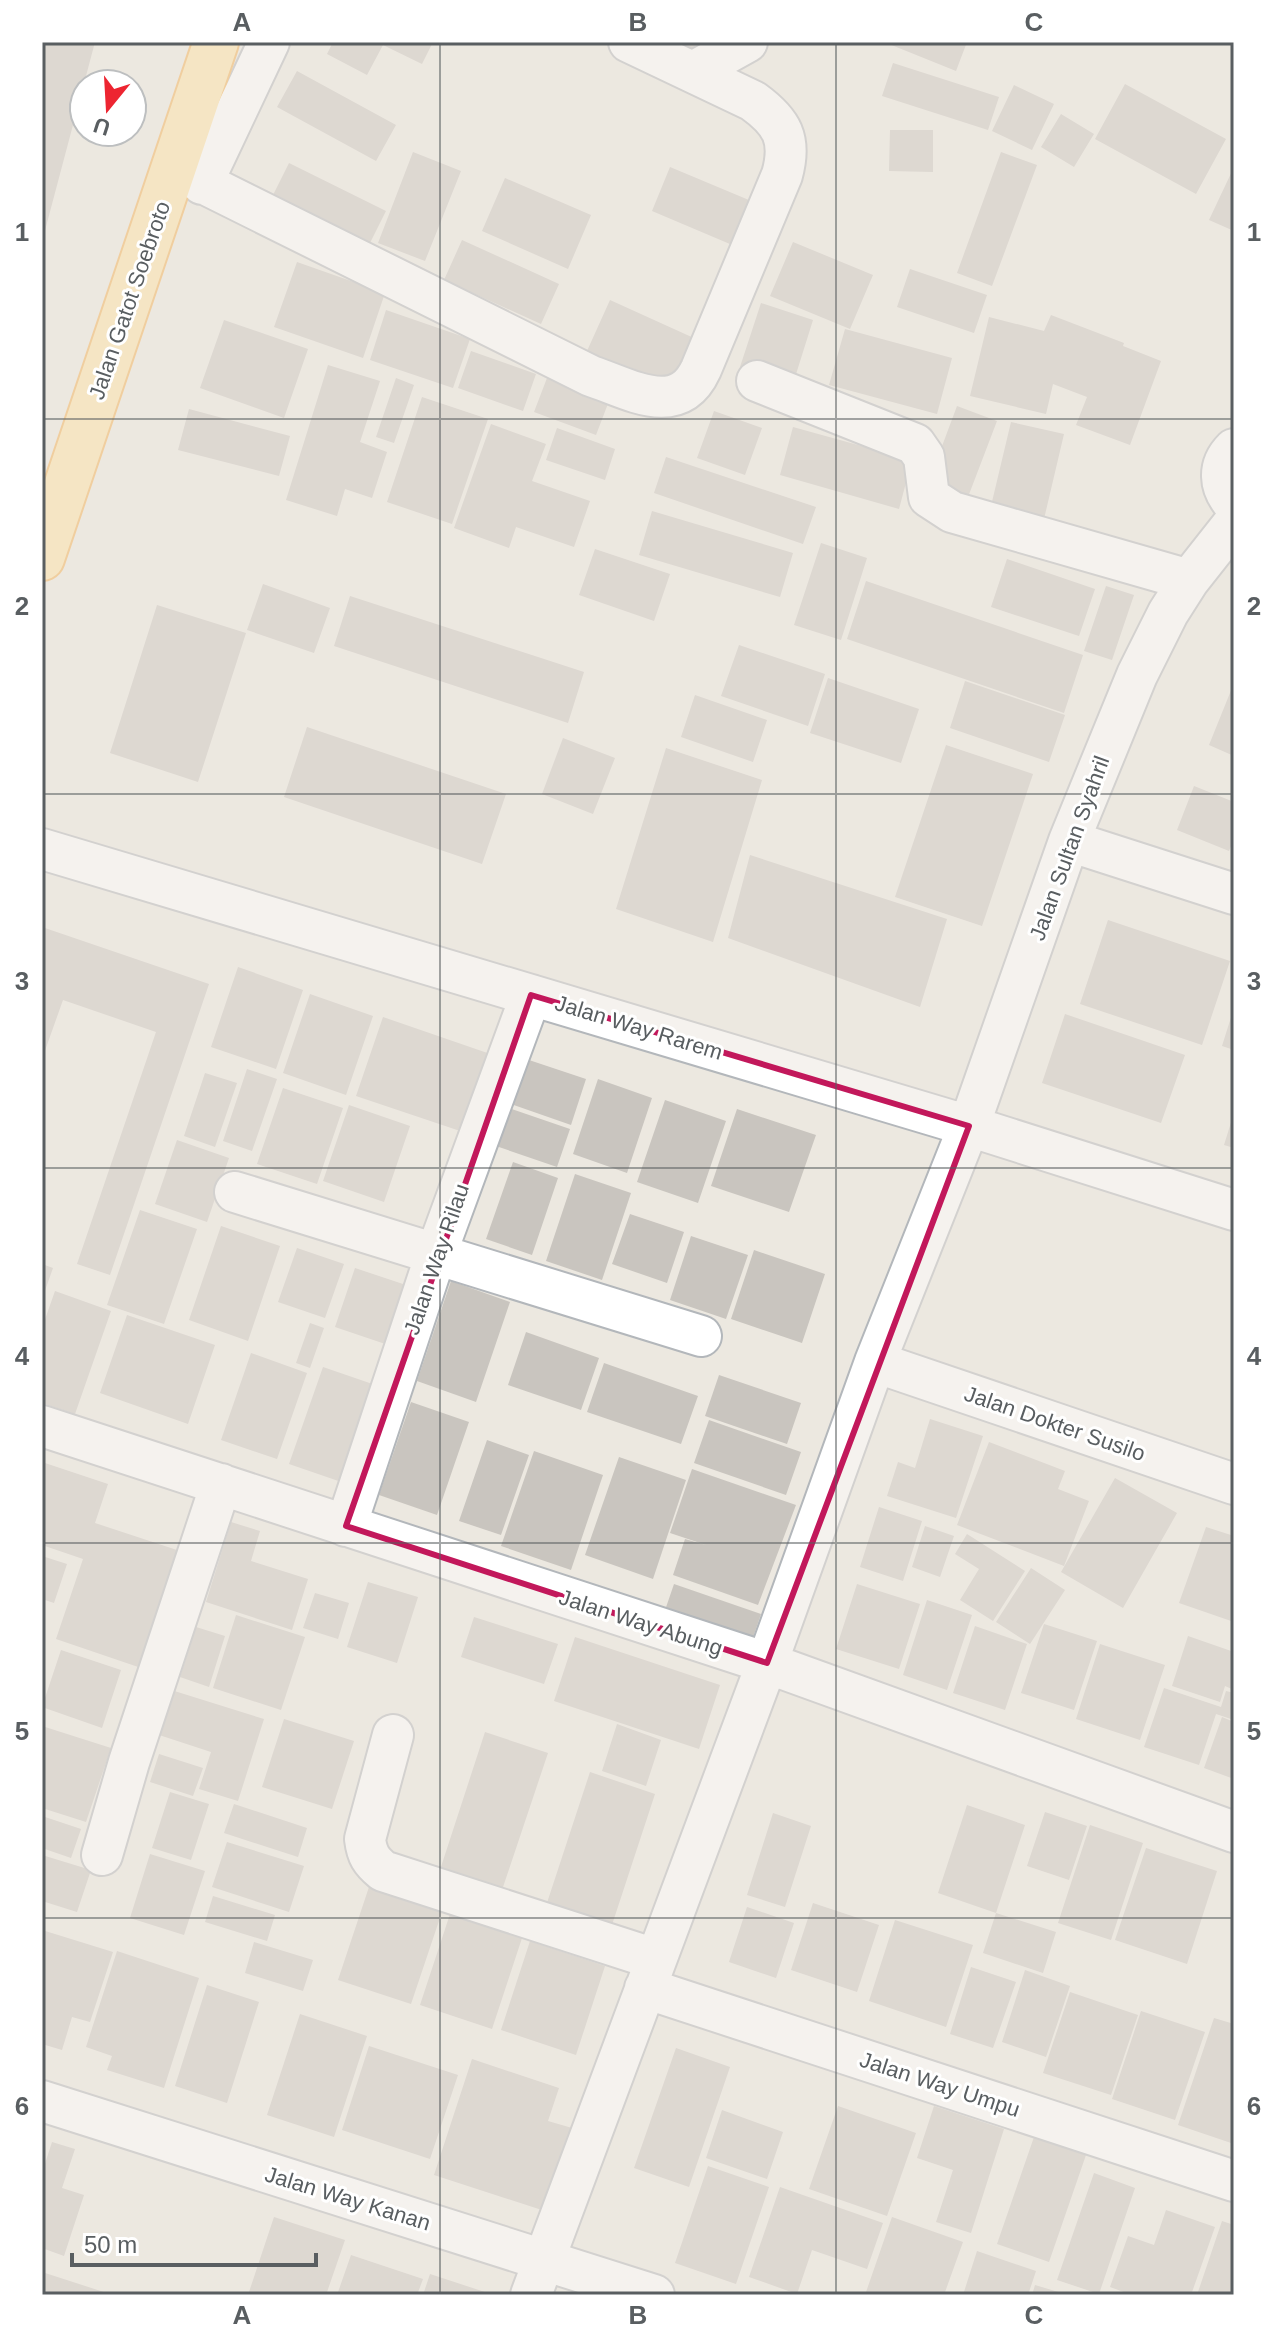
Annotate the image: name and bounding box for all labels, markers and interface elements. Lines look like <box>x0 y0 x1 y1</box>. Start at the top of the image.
text: A <box>233 7 252 37</box>
text: B <box>629 7 647 37</box>
text: C <box>1025 7 1044 37</box>
north arrow <box>68 68 148 148</box>
text: U <box>91 112 113 141</box>
street label: Jalan Gatot Soebroto <box>84 198 175 403</box>
text: 1 <box>15 217 29 247</box>
text: 1 <box>1247 217 1261 247</box>
text: 2 <box>15 591 29 621</box>
text: 2 <box>1247 591 1261 621</box>
street label: Jalan Sultan Syahril <box>1024 753 1114 944</box>
text: 3 <box>15 966 29 996</box>
text: 3 <box>1247 966 1261 996</box>
street label: Jalan Way Rarem <box>552 990 726 1065</box>
street label: Jalan Way Rilau <box>399 1180 474 1338</box>
text: 4 <box>15 1341 30 1371</box>
text: 4 <box>1247 1341 1262 1371</box>
street label: Jalan Dokter Susilo <box>961 1381 1149 1466</box>
street label: Jalan Way Abung <box>556 1584 726 1661</box>
text: 5 <box>15 1716 29 1746</box>
text: 5 <box>1247 1716 1261 1746</box>
street label: Jalan Way Umpu <box>857 2047 1023 2122</box>
text: 6 <box>15 2091 29 2121</box>
text: 6 <box>1247 2091 1261 2121</box>
street label: Jalan Way Kanan <box>262 2161 434 2236</box>
scale bar <box>72 2217 316 2267</box>
text: 50 m <box>84 2231 137 2258</box>
text: A <box>233 2300 252 2330</box>
text: B <box>629 2300 647 2330</box>
text: C <box>1025 2300 1044 2330</box>

